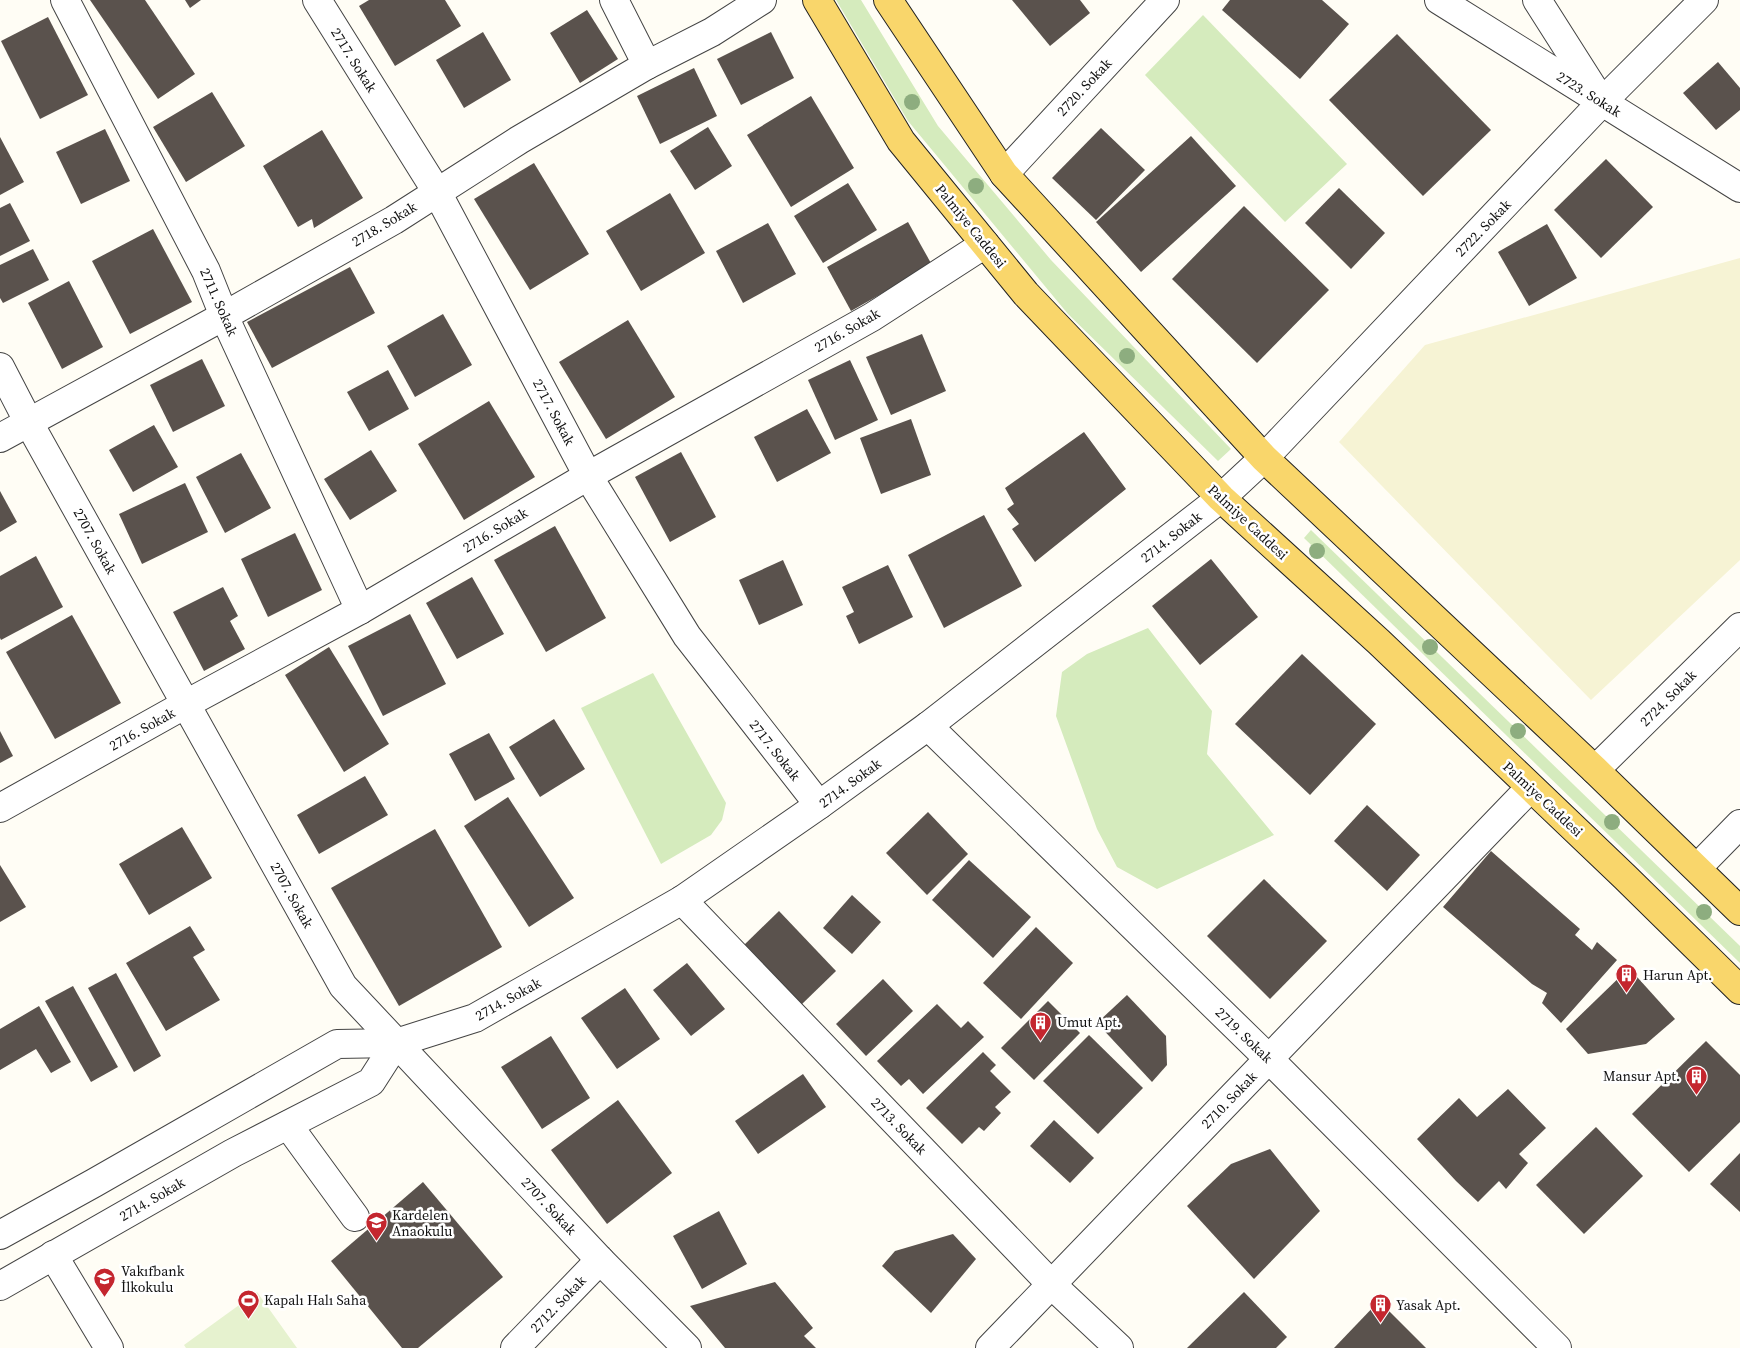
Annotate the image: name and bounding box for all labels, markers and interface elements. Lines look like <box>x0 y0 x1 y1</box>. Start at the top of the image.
street label: 2717. Sokak <box>326 24 382 96</box>
street label: 2720. Sokak <box>1052 53 1116 120</box>
street label: 2723. Sokak <box>1553 66 1625 122</box>
street label: Palmiye Caddesi <box>931 180 1011 272</box>
street label: 2722. Sokak <box>1451 195 1516 261</box>
street label: 2718. Sokak <box>348 197 421 251</box>
street label: 2711. Sokak <box>195 265 243 340</box>
street label: 2716. Sokak <box>811 303 884 357</box>
street label: 2717. Sokak <box>528 375 580 449</box>
street label: Palmiye Caddesi <box>1204 480 1292 564</box>
street label: 2716. Sokak <box>459 503 532 557</box>
street label: 2707. Sokak <box>69 504 122 578</box>
street label: 2714. Sokak <box>1136 507 1206 567</box>
street label: 2724. Sokak <box>1635 665 1701 731</box>
street label: 2716. Sokak <box>105 702 179 755</box>
street label: 2717. Sokak <box>745 715 805 785</box>
street label: 2714. Sokak <box>815 753 886 812</box>
street label: Palmiye Caddesi <box>1499 757 1587 841</box>
street label: 2707. Sokak <box>266 858 319 932</box>
building icon: Harun Apt. <box>1615 963 1639 994</box>
place label: Harun Apt. <box>1643 965 1712 985</box>
street label: 2714. Sokak <box>471 972 545 1025</box>
street label: 2719. Sokak <box>1211 1003 1277 1068</box>
building icon: Umut Apt. <box>1029 1010 1053 1041</box>
place label: Umut Apt. <box>1057 1012 1121 1032</box>
building icon: Mansur Apt. <box>1684 1064 1708 1095</box>
place label: Mansur Apt. <box>1603 1066 1680 1086</box>
street label: 2710. Sokak <box>1197 1067 1262 1133</box>
street label: 2713. Sokak <box>867 1093 932 1159</box>
street label: 2714. Sokak <box>116 1172 189 1226</box>
street label: 2707. Sokak <box>517 1173 581 1240</box>
place label: Kardelen Anaokulu <box>392 1205 452 1241</box>
school or university icon: Kardelen Anaokulu <box>364 1211 388 1242</box>
place label: Vakıfbank İlkokulu <box>121 1261 185 1297</box>
school or university icon: Vakıfbank İlkokulu <box>93 1267 117 1298</box>
street label: 2712. Sokak <box>526 1271 591 1337</box>
sports icon: Kapalı Halı Saha <box>236 1288 260 1319</box>
place label: Kapalı Halı Saha <box>264 1290 367 1310</box>
building icon: Yasak Apt. <box>1368 1293 1392 1324</box>
place label: Yasak Apt. <box>1396 1295 1461 1315</box>

